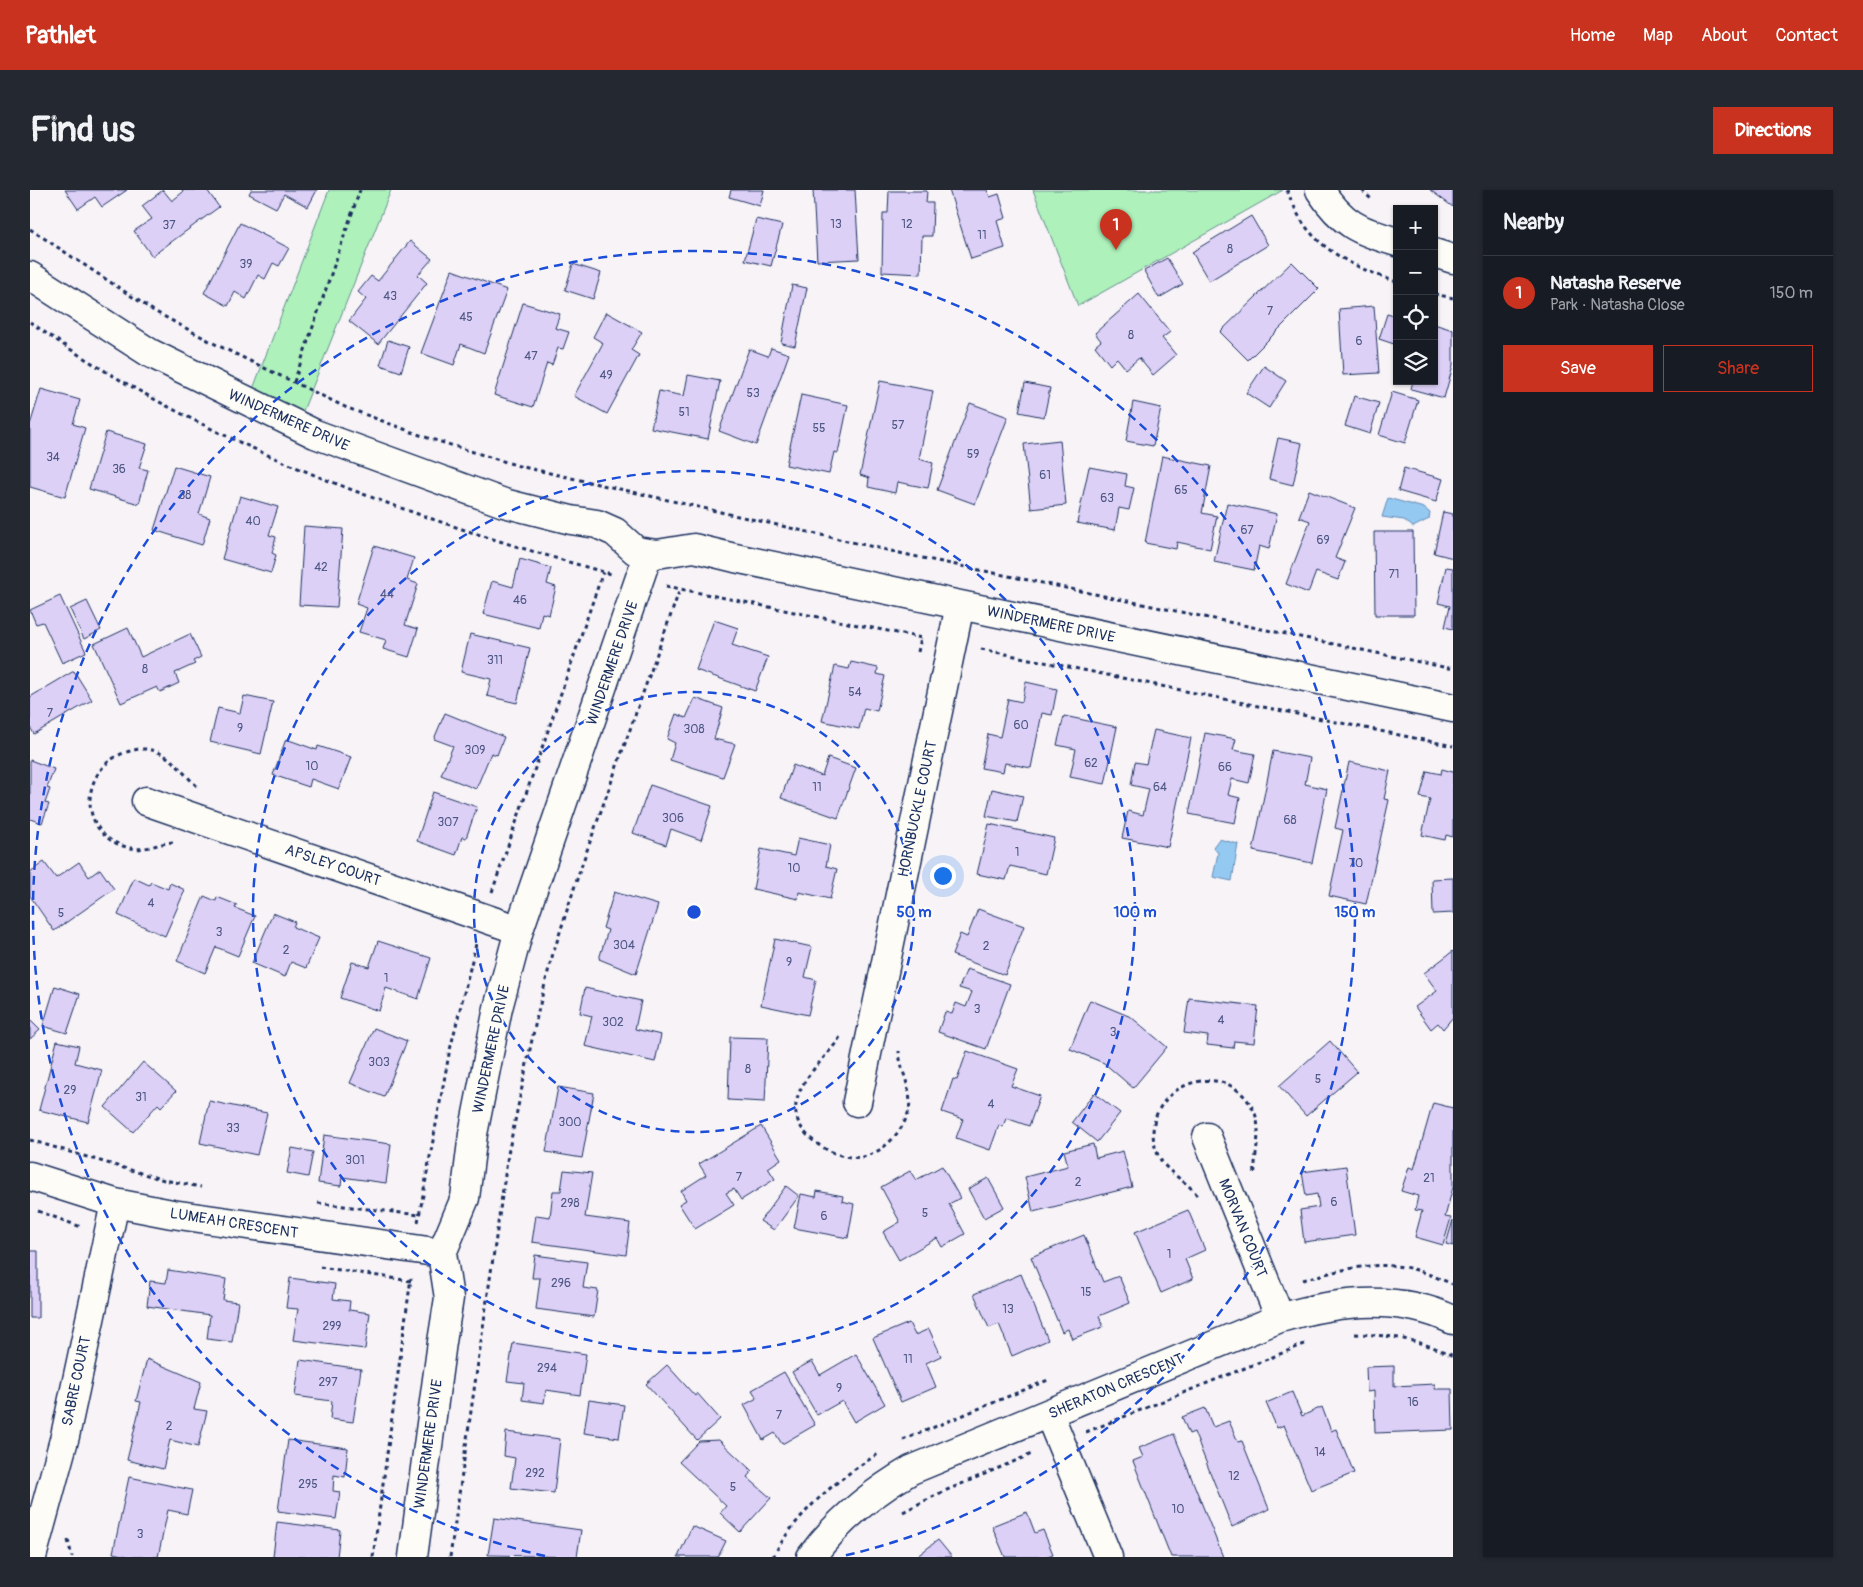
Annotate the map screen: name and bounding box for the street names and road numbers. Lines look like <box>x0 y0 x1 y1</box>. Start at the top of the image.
street label: WINDERMERE DRIVE <box>225 385 352 456</box>
street label: WINDERMERE DRIVE <box>582 598 643 728</box>
street label: WINDERMERE DRIVE <box>985 602 1117 647</box>
street label: HORNBUCKLE COURT <box>894 739 941 879</box>
street label: APSLEY COURT <box>282 840 383 891</box>
street label: WINDERMERE DRIVE <box>469 983 514 1115</box>
street label: MORVAN COURT <box>1214 1176 1271 1280</box>
street label: LUMEAH CRESCENT <box>168 1204 299 1243</box>
street label: SABRE COURT <box>58 1334 95 1428</box>
street label: SHERATON CRESCENT <box>1046 1349 1187 1423</box>
street label: WINDERMERE DRIVE <box>410 1378 447 1510</box>

